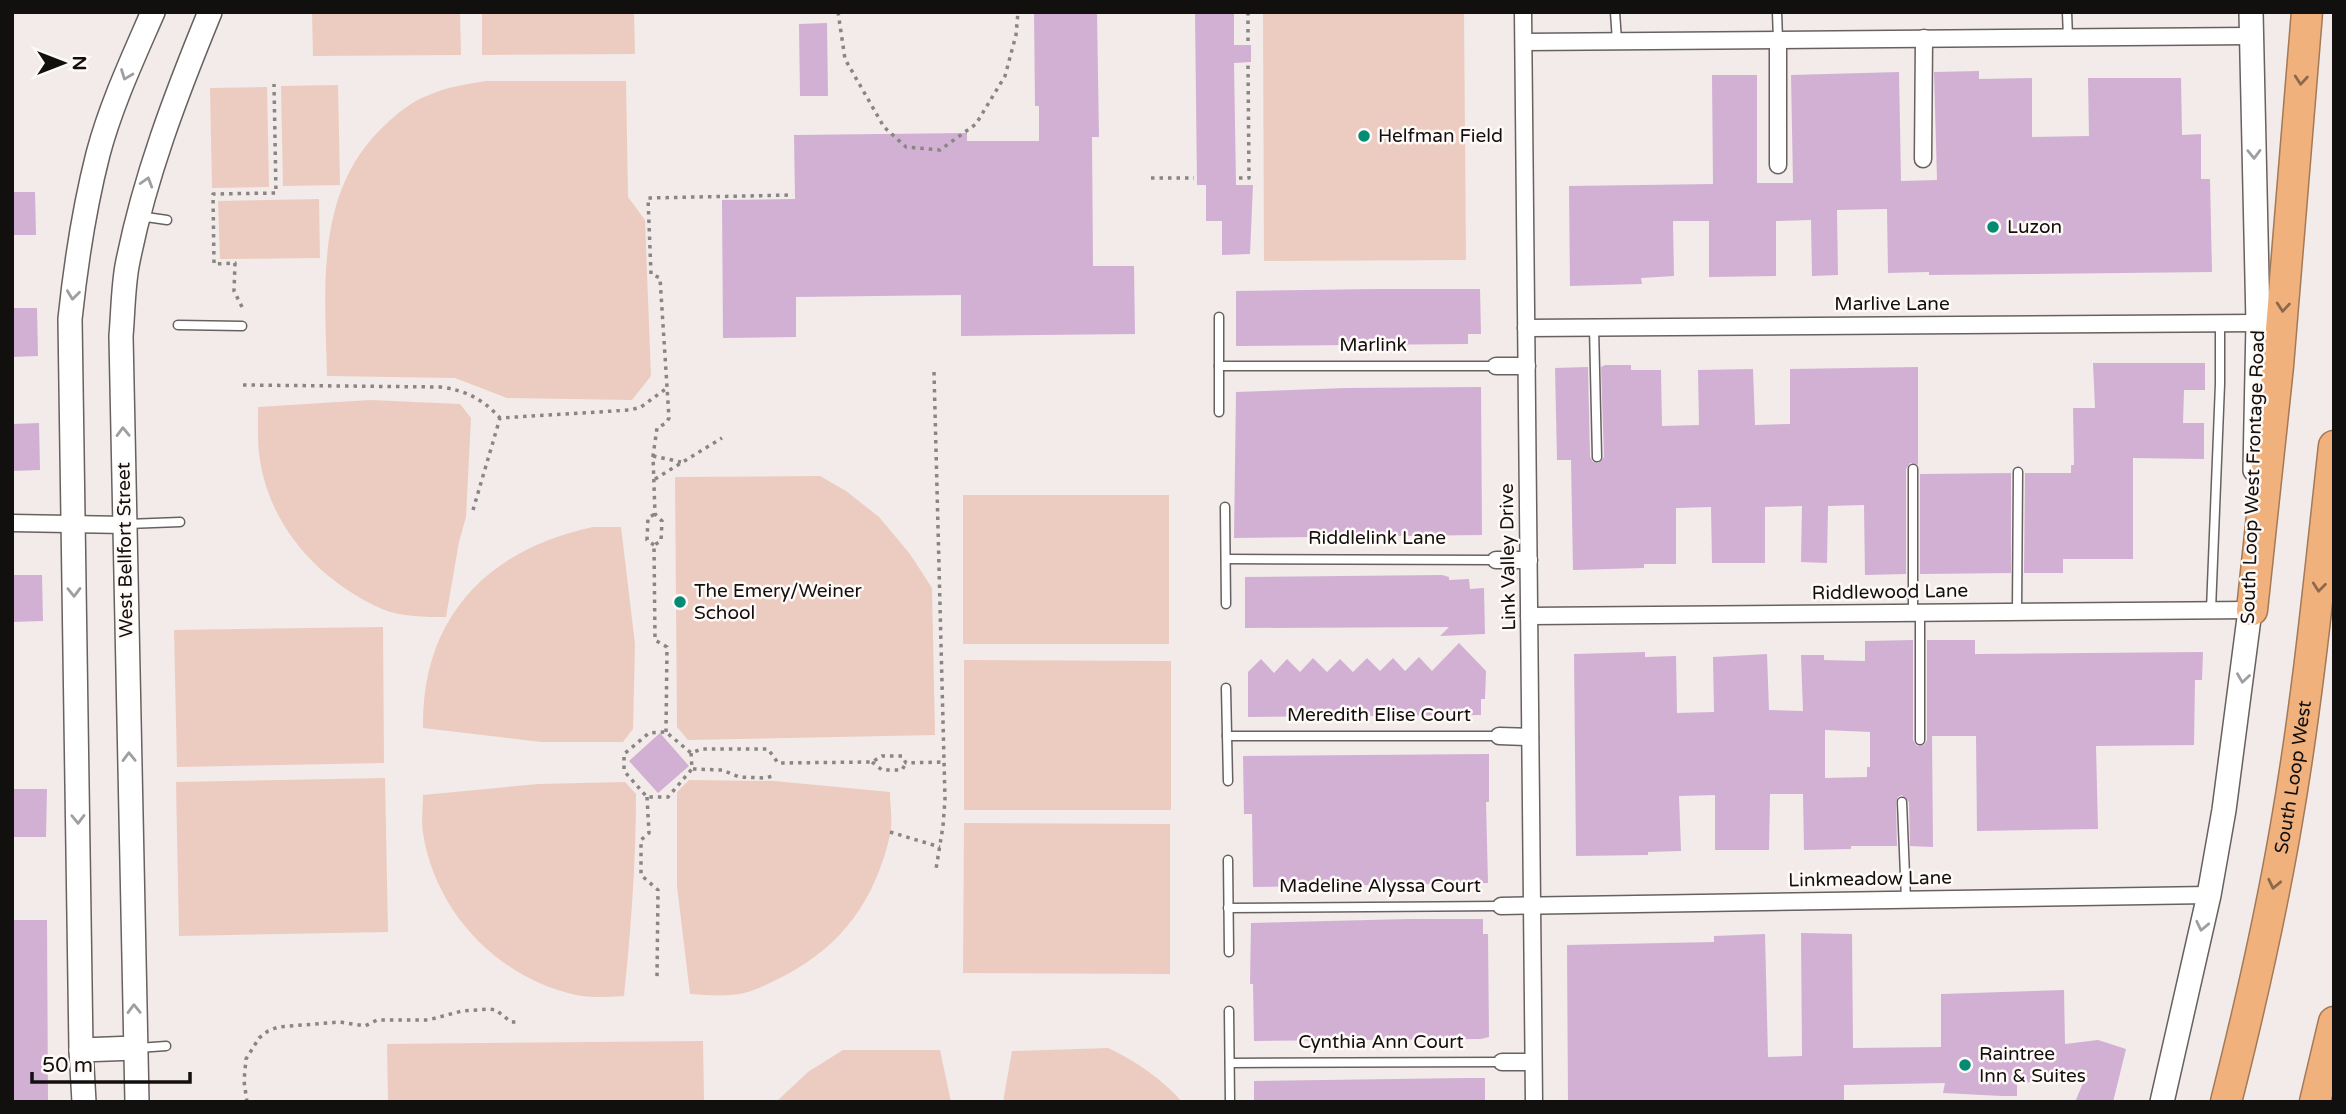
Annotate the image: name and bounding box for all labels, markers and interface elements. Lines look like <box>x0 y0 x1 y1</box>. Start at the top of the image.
north arrow <box>28 28 98 98</box>
text: N <box>68 55 90 71</box>
one-way arrow <box>121 69 135 81</box>
one-way arrow <box>2294 75 2309 86</box>
place label: Helfman Field <box>1378 125 1503 147</box>
marker: Helfman Field <box>1356 128 1372 144</box>
one-way arrow <box>2246 149 2261 160</box>
one-way arrow <box>139 177 154 189</box>
place label: Luzon <box>2007 216 2062 238</box>
marker: Luzon <box>1985 219 2001 235</box>
one-way arrow <box>65 290 80 301</box>
street label: Marlive Lane <box>1834 293 1950 315</box>
one-way arrow <box>2276 302 2291 313</box>
street label: South Loop West Frontage Road <box>2237 330 2269 624</box>
street label: Marlink <box>1339 334 1407 356</box>
one-way arrow <box>115 426 131 437</box>
street label: West Bellfort Street <box>112 462 138 638</box>
street label: Link Valley Drive <box>1496 483 1520 631</box>
street label: Riddlelink Lane <box>1308 527 1446 549</box>
place label: The Emery/Weiner School <box>694 580 863 624</box>
street label: Riddlewood Lane <box>1812 580 1968 604</box>
one-way arrow <box>2311 581 2326 593</box>
one-way arrow <box>66 587 82 597</box>
marker: The Emery/Weiner School <box>672 594 688 610</box>
one-way arrow <box>2235 672 2250 684</box>
street label: South Loop West <box>2270 699 2316 856</box>
street label: Meredith Elise Court <box>1287 704 1471 726</box>
one-way arrow <box>122 751 137 762</box>
one-way arrow <box>70 814 86 825</box>
street label: Linkmeadow Lane <box>1788 867 1952 891</box>
street label: Madeline Alyssa Court <box>1279 875 1481 897</box>
one-way arrow <box>2268 878 2283 890</box>
one-way arrow <box>2196 920 2210 932</box>
one-way arrow <box>127 1003 142 1014</box>
street label: Cynthia Ann Court <box>1298 1031 1464 1053</box>
scale bar <box>32 1040 189 1084</box>
place label: Raintree Inn & Suites <box>1979 1043 2086 1087</box>
text: 50 m <box>42 1053 93 1078</box>
marker: Raintree Inn & Suites <box>1957 1057 1973 1073</box>

